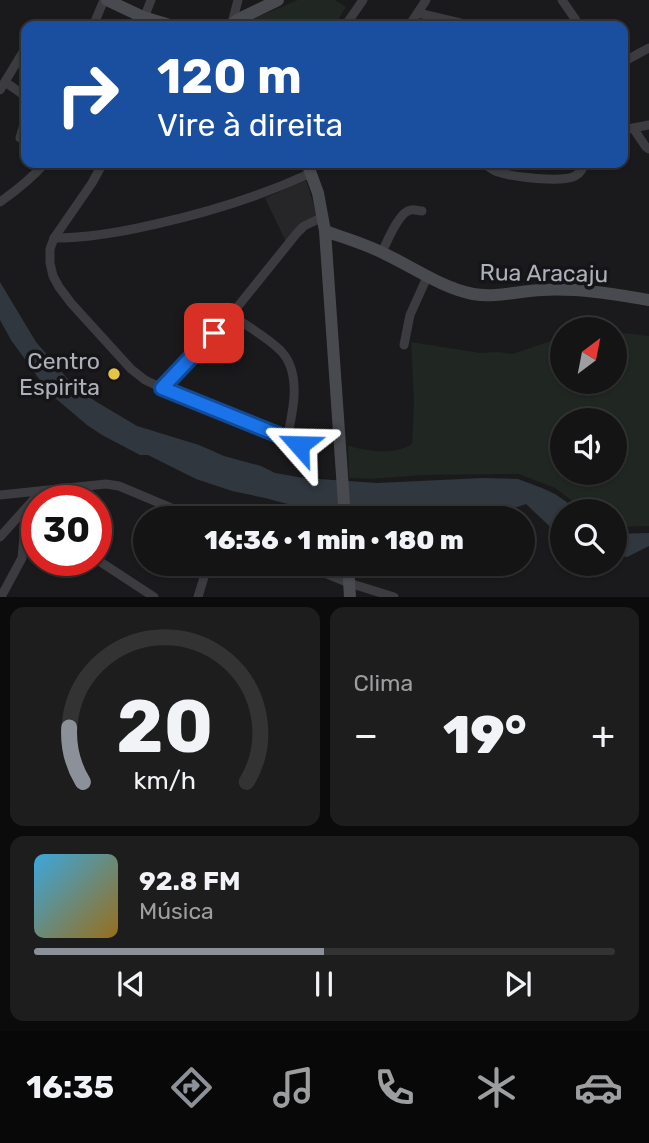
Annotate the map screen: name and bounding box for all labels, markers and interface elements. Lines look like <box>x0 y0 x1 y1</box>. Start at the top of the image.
text: 120 m <box>157 47 302 105</box>
icon: right <box>42 49 133 140</box>
text: Vire à direita <box>157 106 343 144</box>
street label: Rua Aracaju <box>479 258 609 288</box>
pin <box>184 303 244 363</box>
icon: arrive <box>195 314 233 352</box>
north arrow <box>550 317 626 394</box>
map controls <box>550 317 627 576</box>
place label: Centro Espirita <box>19 347 100 401</box>
marker: Centro Espirita <box>106 366 122 382</box>
position arrow <box>262 408 336 482</box>
button: sound <box>550 408 627 485</box>
speed limit sign: 30 <box>21 485 112 576</box>
button: search <box>550 499 627 576</box>
text: 16:36 · 1 min · 180 m <box>204 525 464 556</box>
text: Clima <box>354 669 413 697</box>
text: 20 <box>116 685 213 771</box>
text: 19° <box>443 704 527 766</box>
text: − <box>354 712 378 758</box>
text: + <box>591 712 615 758</box>
text: km/h <box>134 766 196 795</box>
text: 92.8 FM <box>139 866 241 897</box>
text: Música <box>139 897 214 925</box>
icon: previous <box>112 965 150 1003</box>
icon: pause <box>305 965 343 1003</box>
icon: next <box>499 965 537 1003</box>
icon: directions <box>167 1063 216 1112</box>
icon: music <box>269 1063 318 1112</box>
icon: phone <box>370 1063 419 1112</box>
icon: climate <box>472 1063 521 1112</box>
icon: car <box>574 1063 623 1112</box>
text: 16:35 <box>26 1068 114 1106</box>

